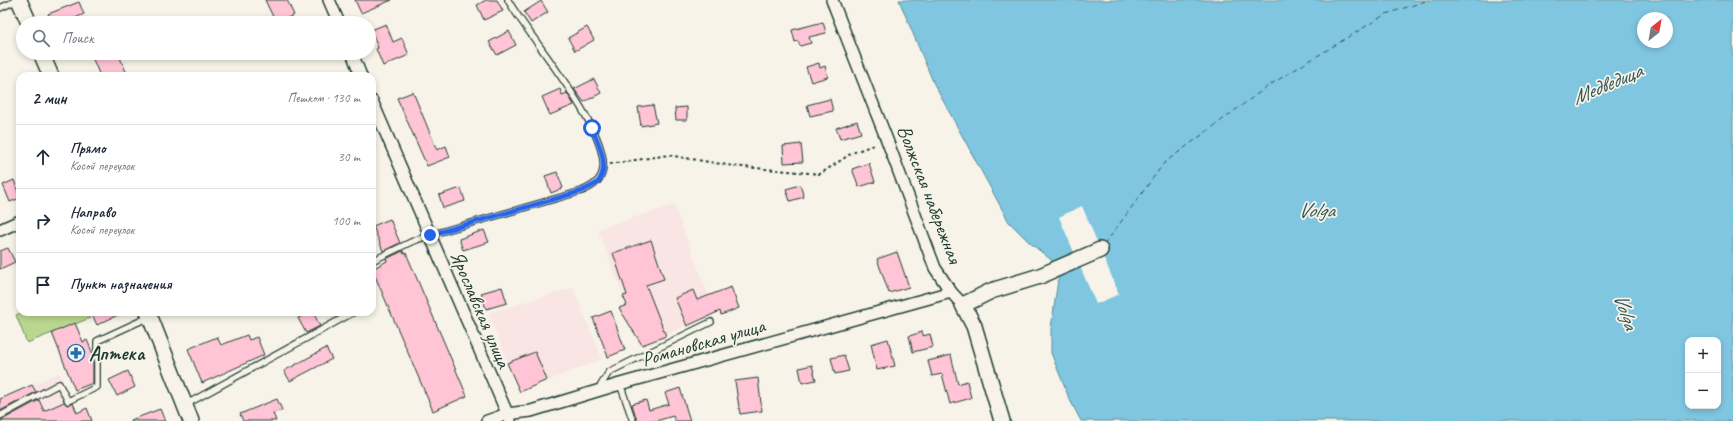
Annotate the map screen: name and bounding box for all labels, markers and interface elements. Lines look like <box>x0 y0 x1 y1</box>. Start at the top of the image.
north arrow <box>1637 12 1673 48</box>
search box <box>16 16 376 60</box>
icon: search <box>30 27 52 49</box>
text: Поиск <box>62 29 94 48</box>
water label: Медведица <box>1568 57 1648 110</box>
text: 2 мин <box>32 88 67 109</box>
text: Пешком · 130 m <box>287 90 360 106</box>
route start <box>583 119 601 137</box>
street label: Волжская набережная <box>892 122 968 268</box>
text: Прямо <box>70 139 106 158</box>
icon: ahead <box>32 146 54 168</box>
text: 30 m <box>338 149 360 165</box>
text: Косой переулок <box>70 158 134 174</box>
water label: Volga <box>1298 197 1337 223</box>
text: Направо <box>70 203 116 222</box>
icon: right <box>32 210 54 232</box>
text: 100 m <box>332 213 360 229</box>
text: Косой переулок <box>70 222 134 238</box>
route end <box>421 226 439 244</box>
street label: Ярославская улица <box>445 247 517 373</box>
icon: arrive <box>32 274 54 296</box>
text: Пункт назначения <box>70 275 172 294</box>
water label: Volga <box>1608 290 1645 335</box>
street label: Романовская улица <box>639 312 769 372</box>
map controls <box>1685 337 1721 409</box>
button: + <box>1685 337 1721 373</box>
place label: Аптека <box>89 341 146 366</box>
pharmacy icon: Аптека <box>66 343 86 363</box>
button: − <box>1685 373 1721 409</box>

